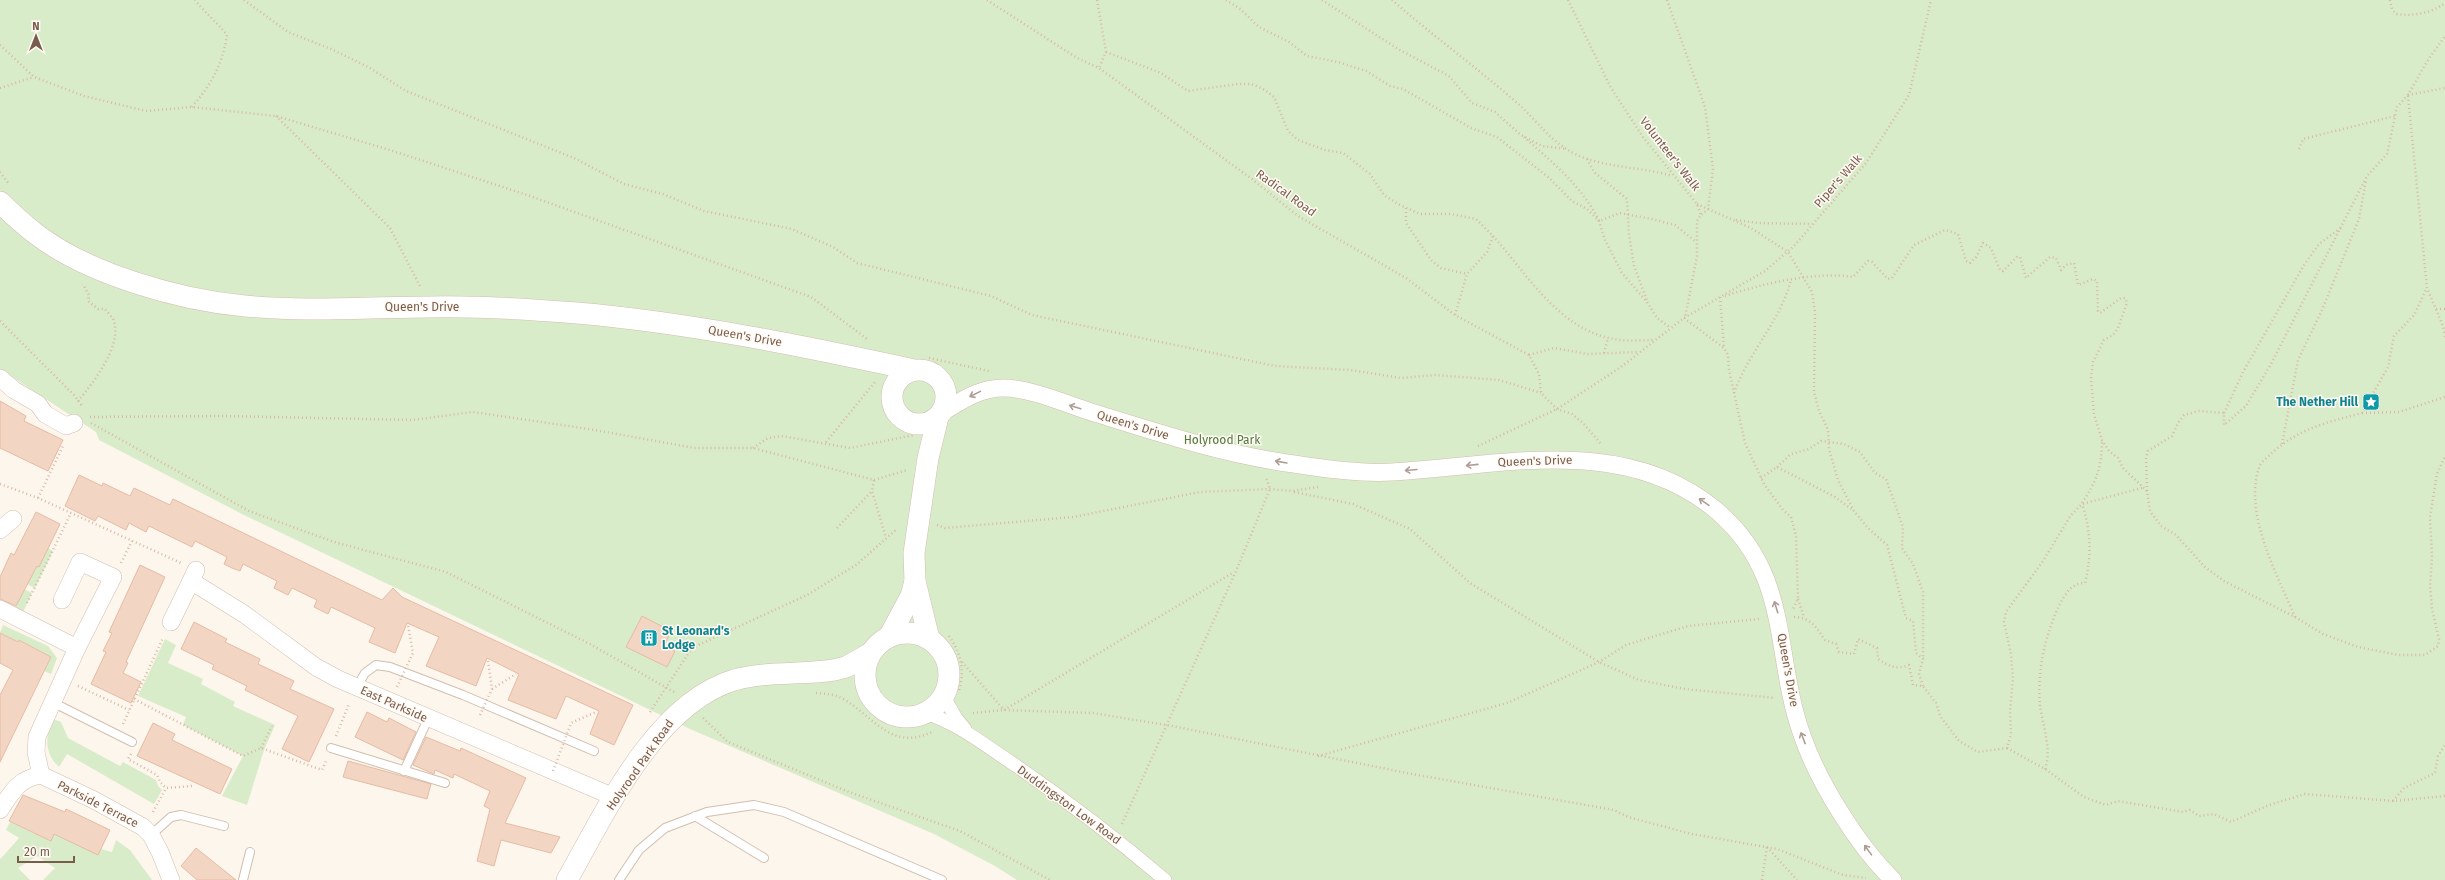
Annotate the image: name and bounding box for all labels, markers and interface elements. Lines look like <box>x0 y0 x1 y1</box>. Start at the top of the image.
north arrow <box>16 16 56 56</box>
text: N <box>32 20 40 33</box>
street label: Volunteer's Walk <box>1637 114 1704 194</box>
street label: Piper's Walk <box>1811 151 1865 210</box>
street label: Radical Road <box>1253 167 1319 219</box>
street label: Queen's Drive <box>385 300 459 314</box>
street label: Queen's Drive <box>707 323 783 349</box>
one-way arrow <box>969 391 981 398</box>
place icon: The Nether Hill <box>2361 392 2381 412</box>
place label: The Nether Hill <box>2276 395 2358 409</box>
one-way arrow <box>1068 403 1081 410</box>
street label: Queen's Drive <box>1095 407 1171 443</box>
park label: Holyrood Park <box>1184 433 1261 447</box>
street label: Queen's Drive <box>1497 453 1573 469</box>
one-way arrow <box>1275 458 1288 466</box>
one-way arrow <box>1466 461 1479 468</box>
one-way arrow <box>1405 467 1418 474</box>
one-way arrow <box>1699 498 1710 506</box>
one-way arrow <box>1772 601 1779 614</box>
place label: St Leonard's Lodge <box>662 624 730 652</box>
building icon: St Leonard's Lodge <box>639 628 659 648</box>
street label: Queen's Drive <box>1775 632 1801 708</box>
street label: East Parkside <box>358 683 430 725</box>
street label: Holyrood Park Road <box>603 717 677 813</box>
one-way arrow <box>1799 733 1807 745</box>
street label: Duddingston Low Road <box>1014 763 1124 847</box>
street label: Parkside Terrace <box>55 778 141 830</box>
scale bar <box>18 838 74 864</box>
text: 20 m <box>24 845 50 859</box>
one-way arrow <box>1864 845 1872 856</box>

